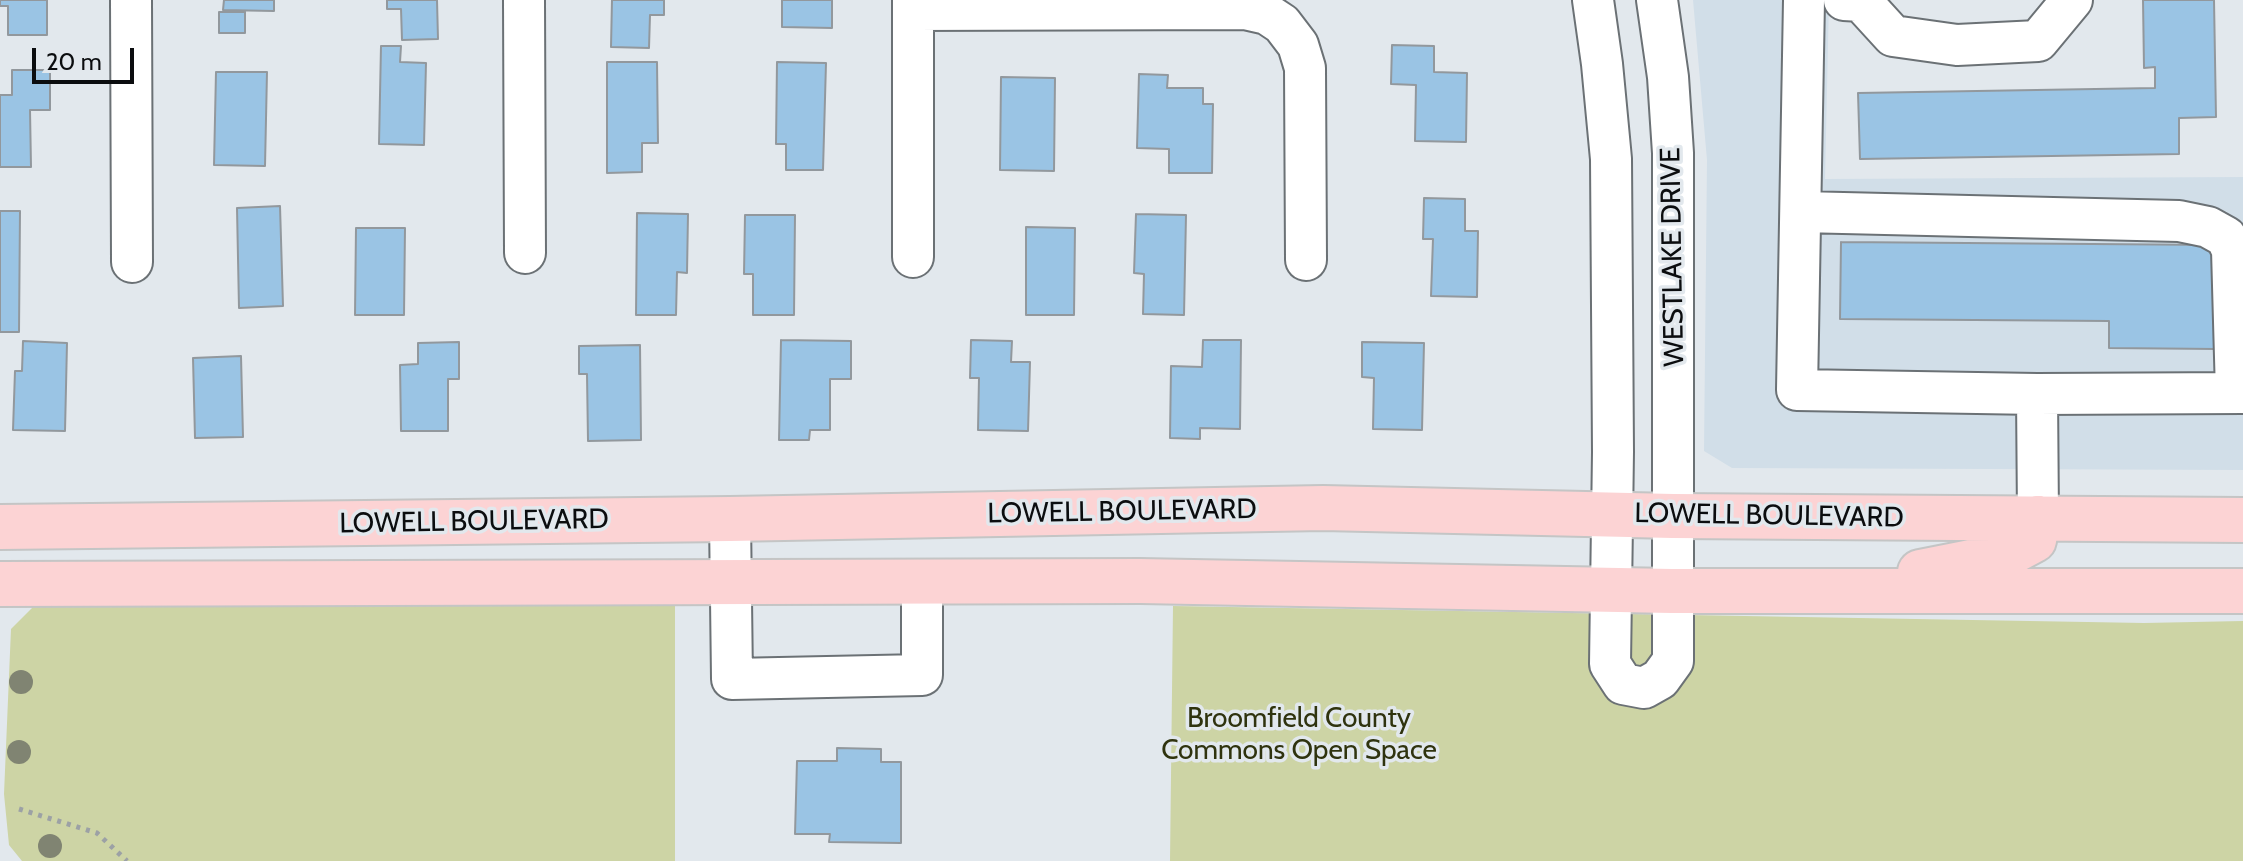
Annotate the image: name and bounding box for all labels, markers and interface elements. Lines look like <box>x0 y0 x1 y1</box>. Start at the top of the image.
scale bar <box>36 32 138 82</box>
text: 20 m <box>46 47 102 76</box>
street label: WESTLAKE DRIVE <box>1654 147 1692 367</box>
street label: LOWELL BOULEVARD <box>987 493 1257 531</box>
street label: LOWELL BOULEVARD <box>1634 497 1904 535</box>
street label: LOWELL BOULEVARD <box>339 503 609 541</box>
park label: Broomfield County Commons Open Space <box>1161 702 1437 768</box>

